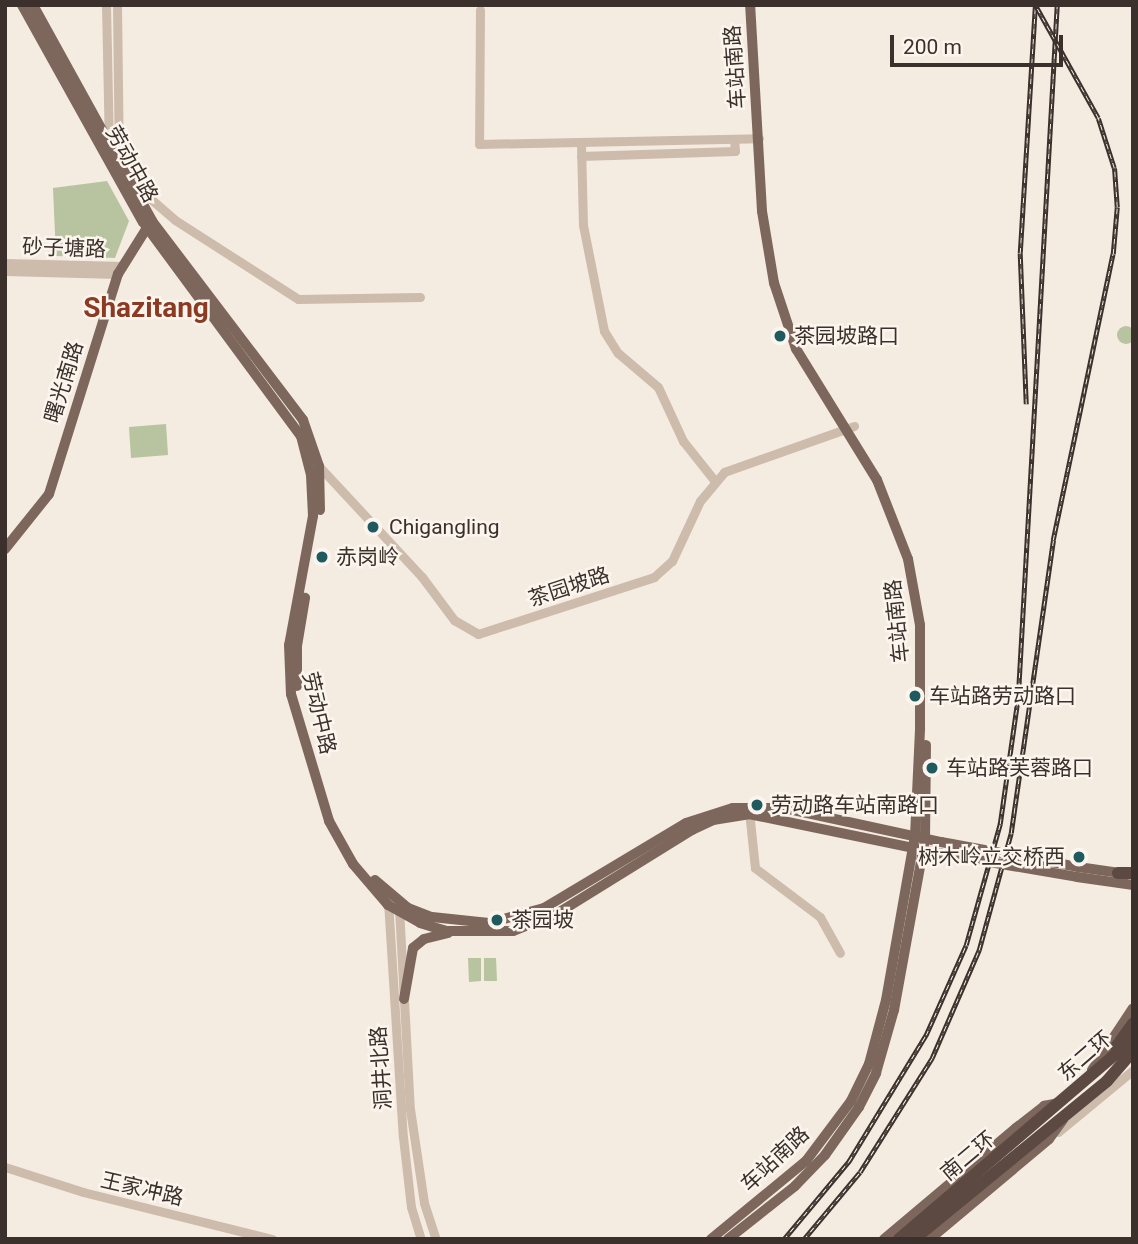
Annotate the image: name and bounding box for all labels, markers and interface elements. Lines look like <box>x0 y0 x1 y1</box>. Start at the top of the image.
scale bar <box>893 21 1066 65</box>
street label: 车站南路 <box>720 24 750 110</box>
text: 200 m <box>903 35 962 59</box>
street label: 劳动中路 <box>101 121 163 207</box>
street label: 砂子塘路 <box>22 234 106 262</box>
district label: Shazitang <box>83 291 209 325</box>
place label: 茶园坡路口 <box>794 323 899 349</box>
marker: 茶园坡路口 <box>772 328 788 344</box>
street label: 曙光南路 <box>40 338 88 426</box>
place label: Chigangling <box>389 514 500 540</box>
marker: Chigangling <box>363 517 383 537</box>
place label: 赤岗岭 <box>336 544 399 570</box>
marker: 赤岗岭 <box>314 549 330 565</box>
street label: 茶园坡路 <box>525 562 613 612</box>
street label: 车站南路 <box>880 578 914 664</box>
street label: 劳动中路 <box>297 669 341 757</box>
place label: 车站路劳动路口 <box>929 683 1076 709</box>
marker: 车站路劳动路口 <box>907 688 923 704</box>
place label: 车站路芙蓉路口 <box>946 755 1093 781</box>
marker: 车站路芙蓉路口 <box>924 760 940 776</box>
place label: 劳动路车站南路口 <box>771 792 939 818</box>
marker: 劳动路车站南路口 <box>749 797 765 813</box>
place label: 树木岭立交桥西 <box>918 844 1065 870</box>
marker: 树木岭立交桥西 <box>1071 849 1087 865</box>
place label: 茶园坡 <box>511 907 574 933</box>
marker: 茶园坡 <box>489 912 505 928</box>
street label: 洞井北路 <box>366 1025 396 1111</box>
street label: 东二环 <box>1053 1026 1117 1086</box>
street label: 车站南路 <box>736 1121 814 1197</box>
street label: 南二环 <box>936 1126 1000 1186</box>
street label: 王家冲路 <box>98 1167 186 1211</box>

